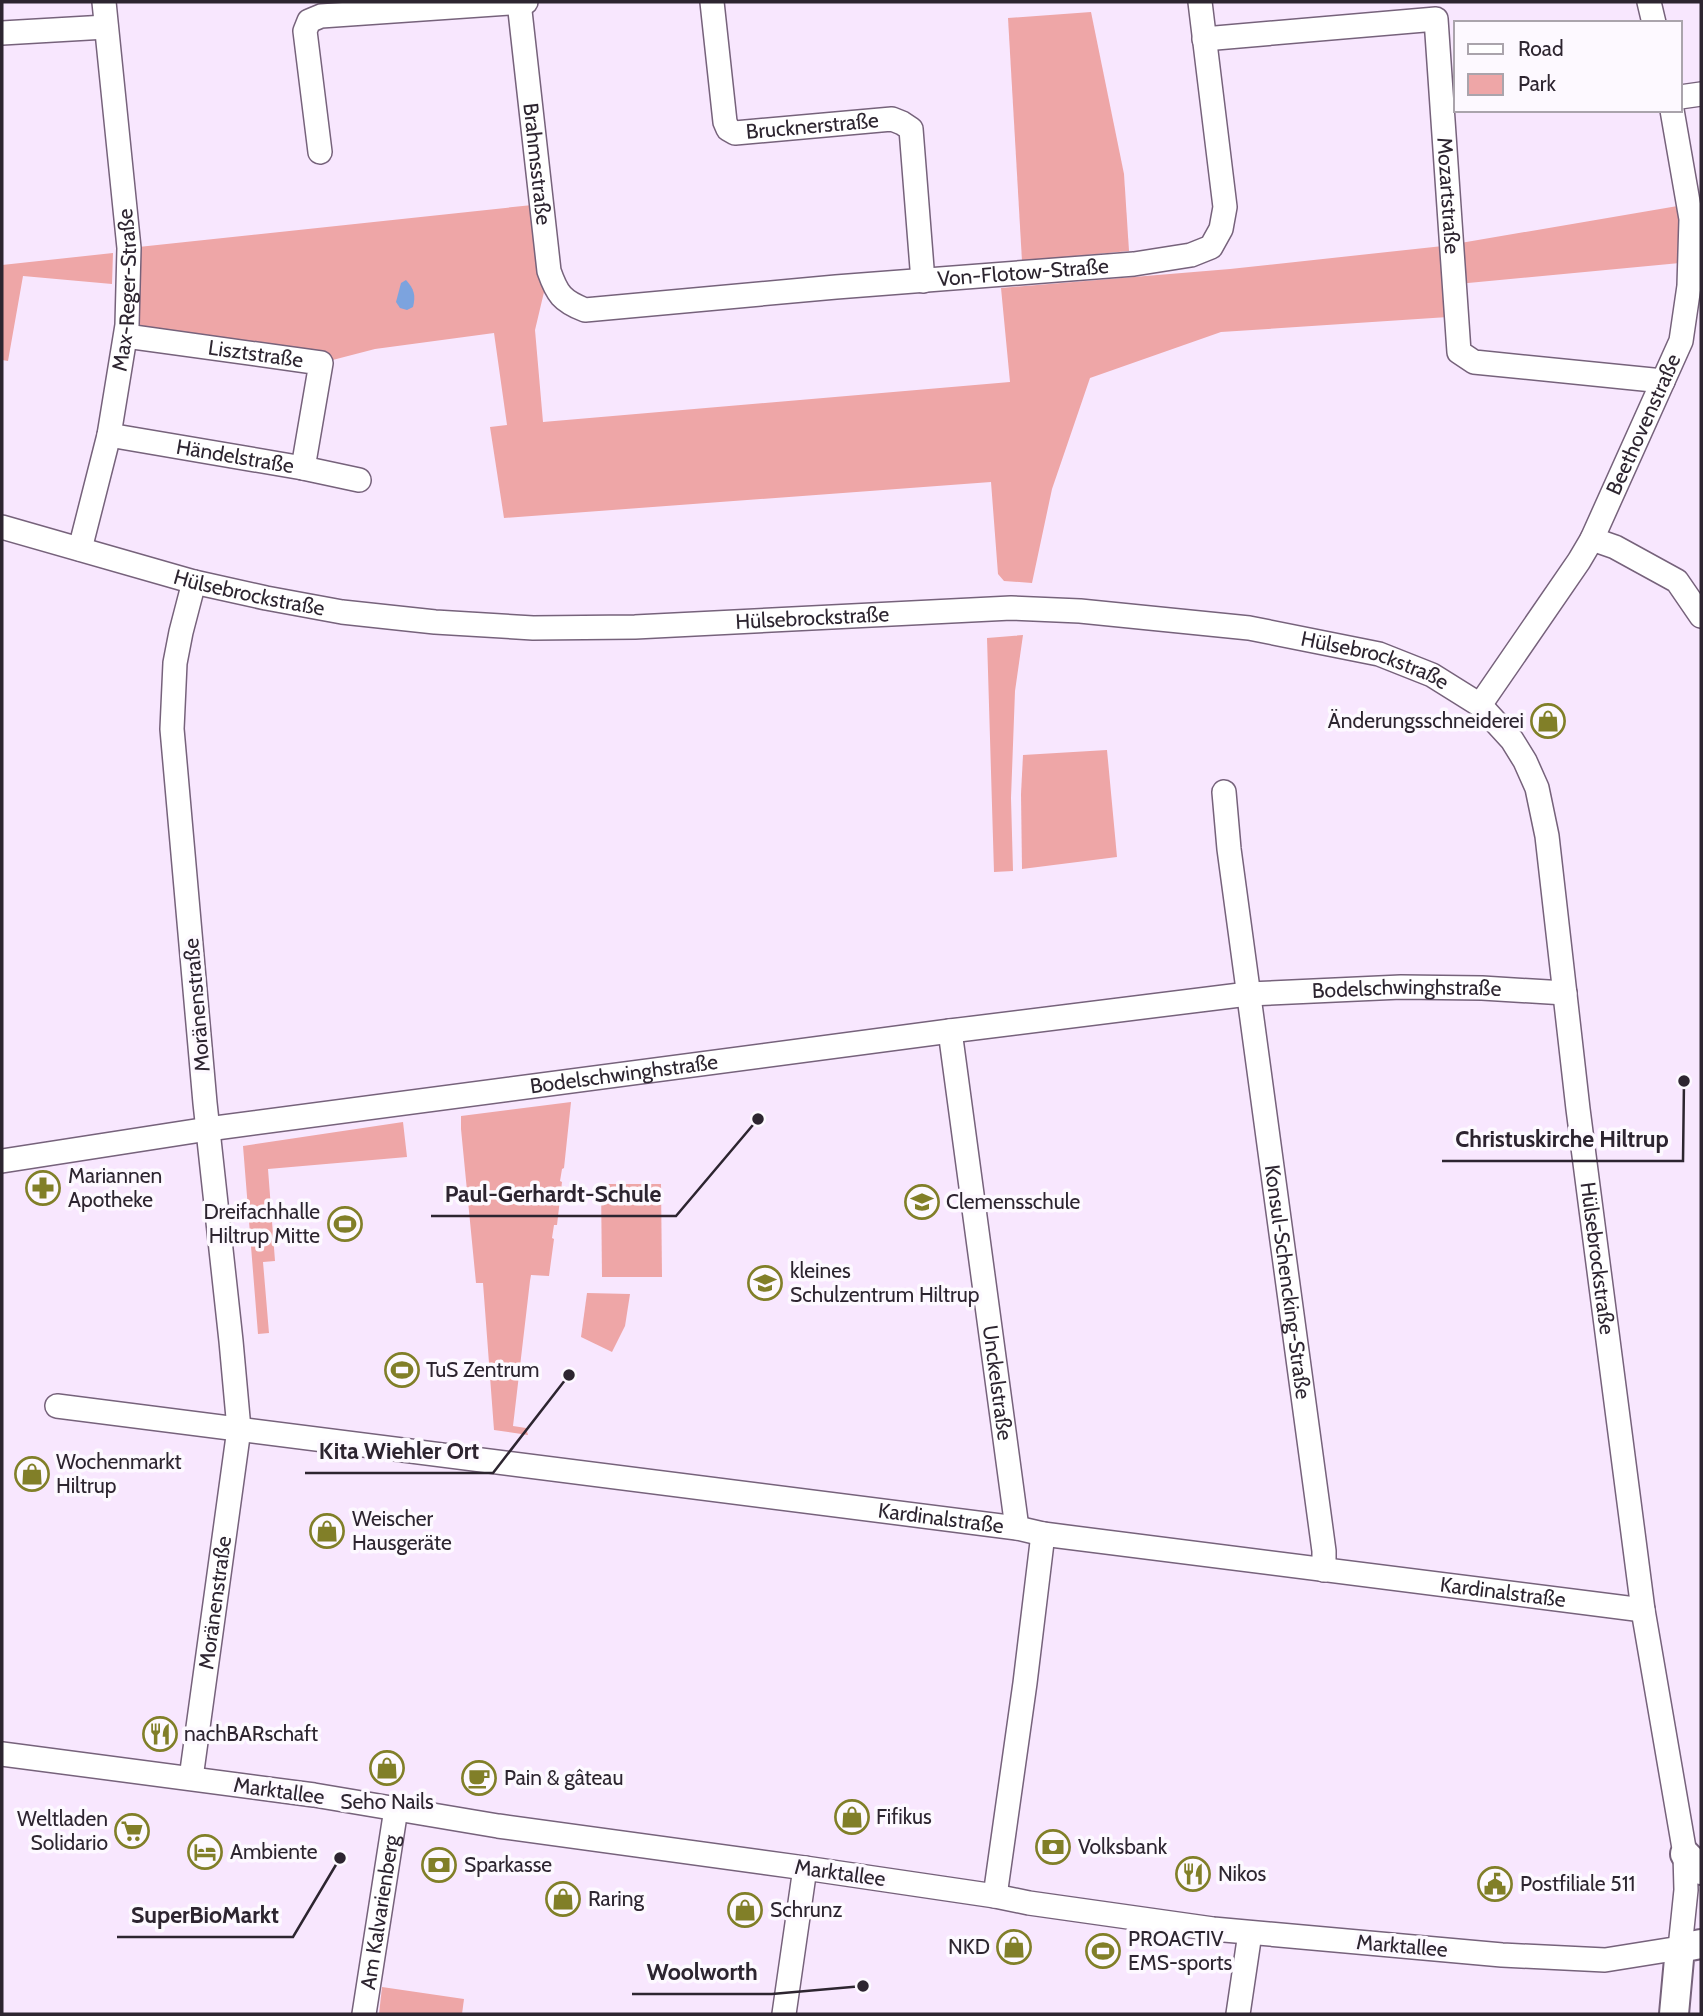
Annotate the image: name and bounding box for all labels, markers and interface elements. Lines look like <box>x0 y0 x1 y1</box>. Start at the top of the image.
legend <box>1454 21 1682 112</box>
text: Road <box>1518 36 1564 61</box>
text: Park <box>1518 71 1556 96</box>
street label: Brahmsstraße <box>518 102 557 227</box>
street label: Brucknerstraße <box>745 107 880 144</box>
street label: Mozartstraße <box>1432 136 1465 255</box>
street label: Max-Reger-Straße <box>107 207 141 373</box>
street label: Von-Flotow-Straße <box>936 253 1110 291</box>
street label: Lisztstraße <box>207 335 305 372</box>
street label: Beethovenstraße <box>1601 350 1686 498</box>
street label: Händelstraße <box>175 434 296 478</box>
street label: Hülsebrockstraße <box>171 564 327 621</box>
street label: Hülsebrockstraße <box>735 601 890 634</box>
street label: Hülsebrockstraße <box>1299 626 1454 695</box>
shop icon: Änderungsschneiderei <box>1529 702 1567 740</box>
place label: Änderungsschneiderei <box>1328 708 1524 733</box>
street label: Moränenstraße <box>178 937 215 1073</box>
street label: Bodelschwinghstraße <box>1311 974 1502 1003</box>
street label: Bodelschwinghstraße <box>528 1049 720 1098</box>
callout: Christuskirche Hiltrup <box>1442 1117 1683 1161</box>
text: Christuskirche Hiltrup <box>1455 1125 1669 1153</box>
place label: Mariannen Apotheke <box>68 1163 162 1212</box>
street label: Konsul-Schencking-Straße <box>1260 1163 1316 1401</box>
pharmacy icon: Mariannen Apotheke <box>24 1169 62 1207</box>
callout: Paul-Gerhardt-Schule <box>431 1172 676 1216</box>
text: Paul-Gerhardt-Schule <box>445 1180 662 1208</box>
street label: Hülsebrockstraße <box>1576 1180 1620 1336</box>
school or university icon: Clemensschule <box>903 1183 941 1221</box>
place label: Clemensschule <box>946 1189 1081 1214</box>
place label: Dreifachhalle Hiltrup Mitte <box>203 1199 320 1248</box>
sports icon: Dreifachhalle Hiltrup Mitte <box>326 1205 364 1243</box>
place label: kleines Schulzentrum Hiltrup <box>790 1258 979 1307</box>
school or university icon: kleines Schulzentrum Hiltrup <box>746 1264 784 1302</box>
street label: Unckelstraße <box>978 1324 1018 1442</box>
sports icon: TuS Zentrum <box>383 1351 421 1389</box>
place label: TuS Zentrum <box>426 1357 539 1382</box>
callout: Kita Wiehler Ort <box>305 1429 493 1473</box>
text: Kita Wiehler Ort <box>319 1437 479 1465</box>
place label: Wochenmarkt Hiltrup <box>56 1449 182 1498</box>
shop icon: Wochenmarkt Hiltrup <box>13 1455 51 1493</box>
street label: Kardinalstraße <box>877 1497 1005 1538</box>
place label: Weischer Hausgeräte <box>352 1506 452 1555</box>
shop icon: Weischer Hausgeräte <box>308 1512 346 1550</box>
street label: Moränenstraße <box>193 1534 236 1671</box>
street label: Kardinalstraße <box>1439 1571 1568 1612</box>
restaurant icon: nachBARschaft <box>141 1715 179 1753</box>
place label: nachBARschaft <box>184 1721 318 1746</box>
shop icon: Seho Nails <box>368 1749 406 1787</box>
cafe icon: Pain & gâteau <box>460 1759 498 1797</box>
place label: Pain & gâteau <box>504 1765 623 1790</box>
street label: Marktallee <box>232 1772 326 1809</box>
place label: Seho Nails <box>340 1789 434 1814</box>
shop icon: Fifikus <box>833 1798 871 1836</box>
place label: Fifikus <box>876 1804 932 1829</box>
place label: Weltladen Solidario <box>17 1806 108 1855</box>
supermarket icon: Weltladen Solidario <box>113 1812 151 1850</box>
bank icon: Volksbank <box>1034 1828 1072 1866</box>
hotel icon: Ambiente <box>186 1833 224 1871</box>
street label: Am Kalvarienberg <box>355 1833 404 1991</box>
place label: Volksbank <box>1078 1834 1168 1859</box>
place label: Ambiente <box>230 1839 318 1864</box>
bank icon: Sparkasse <box>420 1846 458 1884</box>
place label: Sparkasse <box>464 1852 552 1877</box>
street label: Marktallee <box>793 1854 887 1891</box>
restaurant icon: Nikos <box>1174 1855 1212 1893</box>
place label: Nikos <box>1218 1861 1267 1886</box>
public building icon: Postfiliale 511 <box>1476 1865 1514 1903</box>
place label: Postfiliale 511 <box>1520 1871 1635 1896</box>
shop icon: Raring <box>544 1880 582 1918</box>
place label: Raring <box>588 1886 644 1911</box>
shop icon: Schrunz <box>726 1891 764 1929</box>
callout: SuperBioMarkt <box>117 1893 293 1937</box>
place label: Schrunz <box>770 1897 843 1922</box>
text: SuperBioMarkt <box>131 1901 279 1929</box>
place label: PROACTIV EMS-sports <box>1128 1926 1233 1975</box>
shop icon: NKD <box>995 1928 1033 1966</box>
street label: Marktallee <box>1355 1929 1449 1962</box>
sports icon: PROACTIV EMS-sports <box>1084 1932 1122 1970</box>
place label: NKD <box>948 1934 990 1959</box>
callout: Woolworth <box>632 1950 772 1994</box>
text: Woolworth <box>646 1958 758 1986</box>

